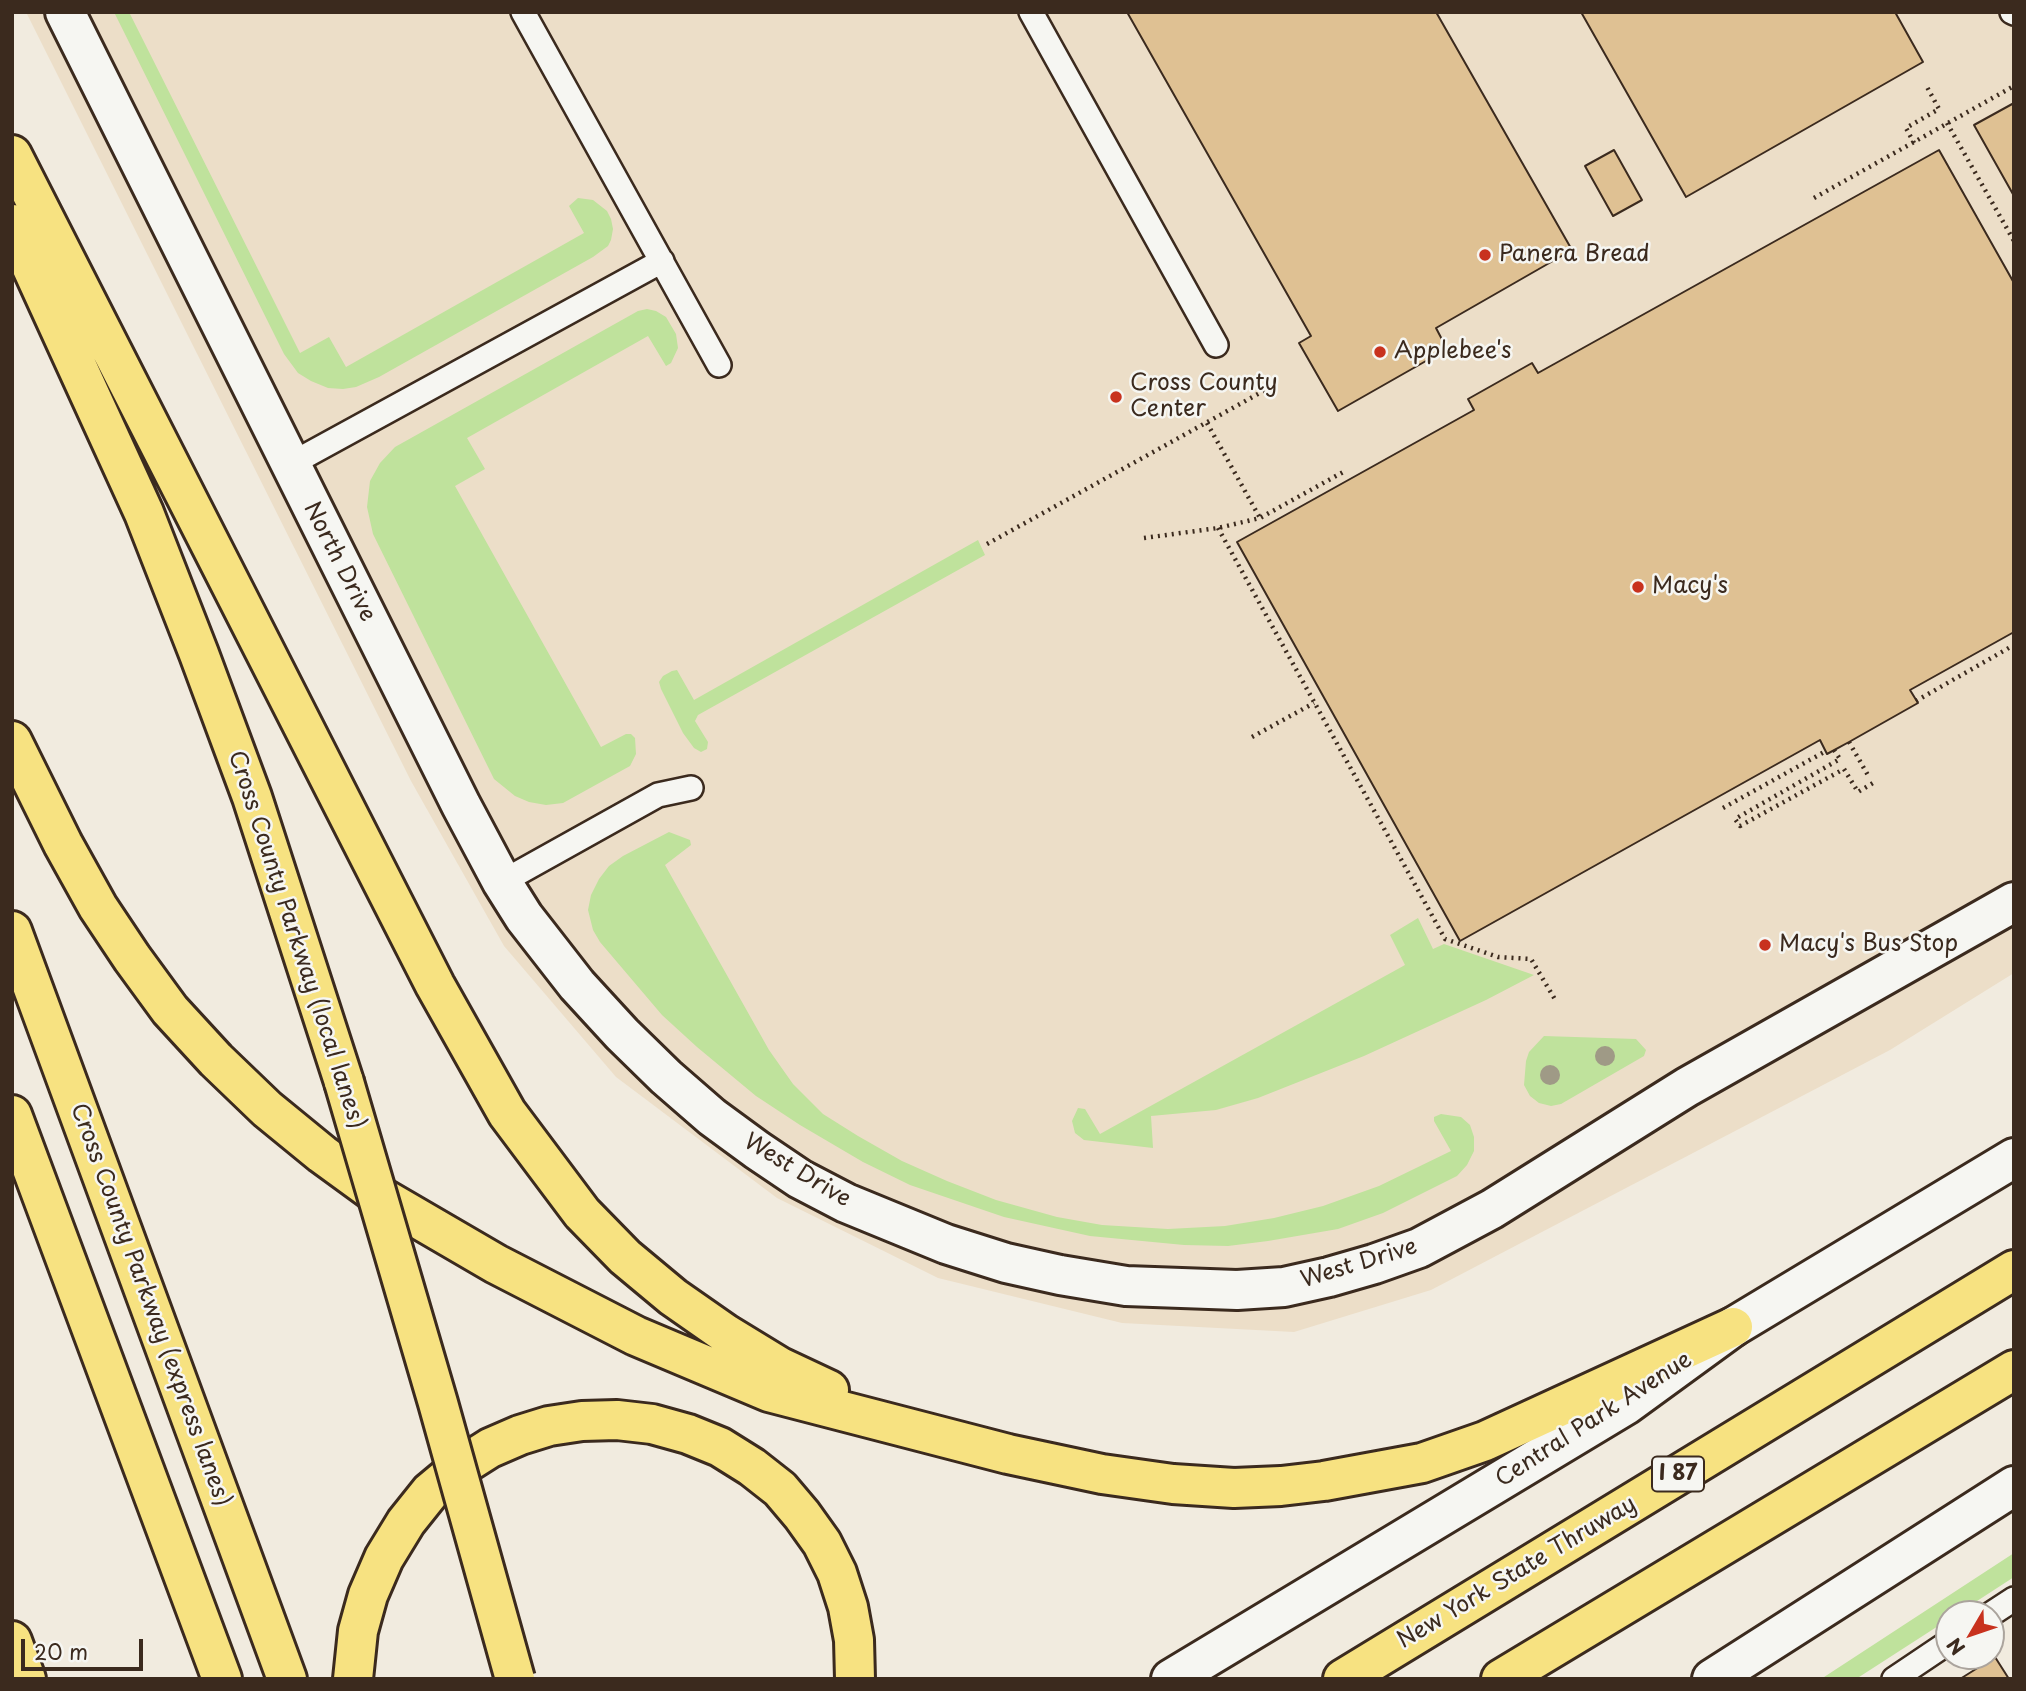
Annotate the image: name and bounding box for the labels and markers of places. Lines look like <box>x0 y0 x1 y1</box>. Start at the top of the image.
place label: Panera Bread <box>1499 241 1650 269</box>
marker: Panera Bread <box>1477 247 1493 263</box>
place label: Applebee's <box>1394 338 1511 366</box>
marker: Applebee's <box>1372 344 1388 360</box>
place label: Cross County Center <box>1130 370 1278 424</box>
marker: Cross County Center <box>1108 389 1124 405</box>
place label: Macy's <box>1652 573 1728 601</box>
marker: Macy's <box>1630 579 1646 595</box>
place label: Macy's Bus Stop <box>1779 931 1958 959</box>
marker: Macy's Bus Stop <box>1757 937 1773 953</box>

